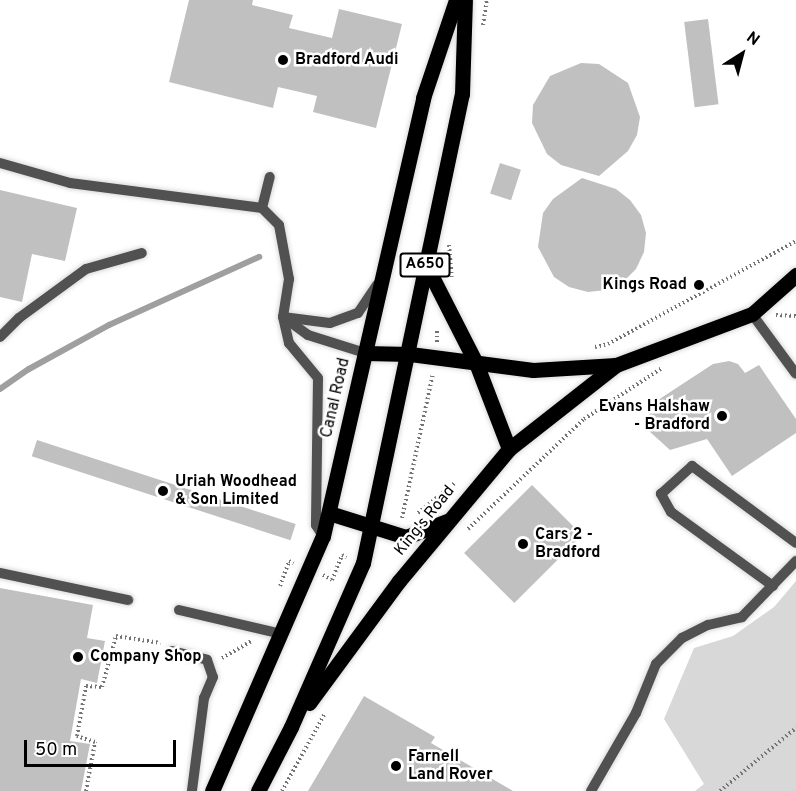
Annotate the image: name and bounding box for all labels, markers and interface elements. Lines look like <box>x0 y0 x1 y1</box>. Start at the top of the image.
north arrow <box>712 24 772 84</box>
text: N <box>742 28 763 51</box>
place label: Bradford Audi <box>295 50 399 70</box>
marker: Bradford Audi <box>276 53 290 67</box>
road number: A650 <box>400 253 450 277</box>
place label: Kings Road <box>603 275 687 295</box>
marker: Kings Road <box>692 278 706 292</box>
street label: Canal Road <box>317 356 355 440</box>
place label: Evans Halshaw - Bradford <box>599 397 710 435</box>
marker: Evans Halshaw - Bradford <box>715 409 729 423</box>
place label: Uriah Woodhead & Son Limited <box>175 472 297 510</box>
street label: King's Road <box>391 482 459 560</box>
marker: Uriah Woodhead & Son Limited <box>156 484 170 498</box>
place label: Cars 2 - Bradford <box>535 525 601 563</box>
marker: Cars 2 - Bradford <box>516 537 530 551</box>
place label: Company Shop <box>90 647 201 667</box>
marker: Company Shop <box>71 650 85 664</box>
scale bar <box>27 728 178 766</box>
text: 50 m <box>35 739 77 762</box>
place label: Farnell Land Rover <box>408 747 493 785</box>
marker: Farnell Land Rover <box>389 759 403 773</box>

